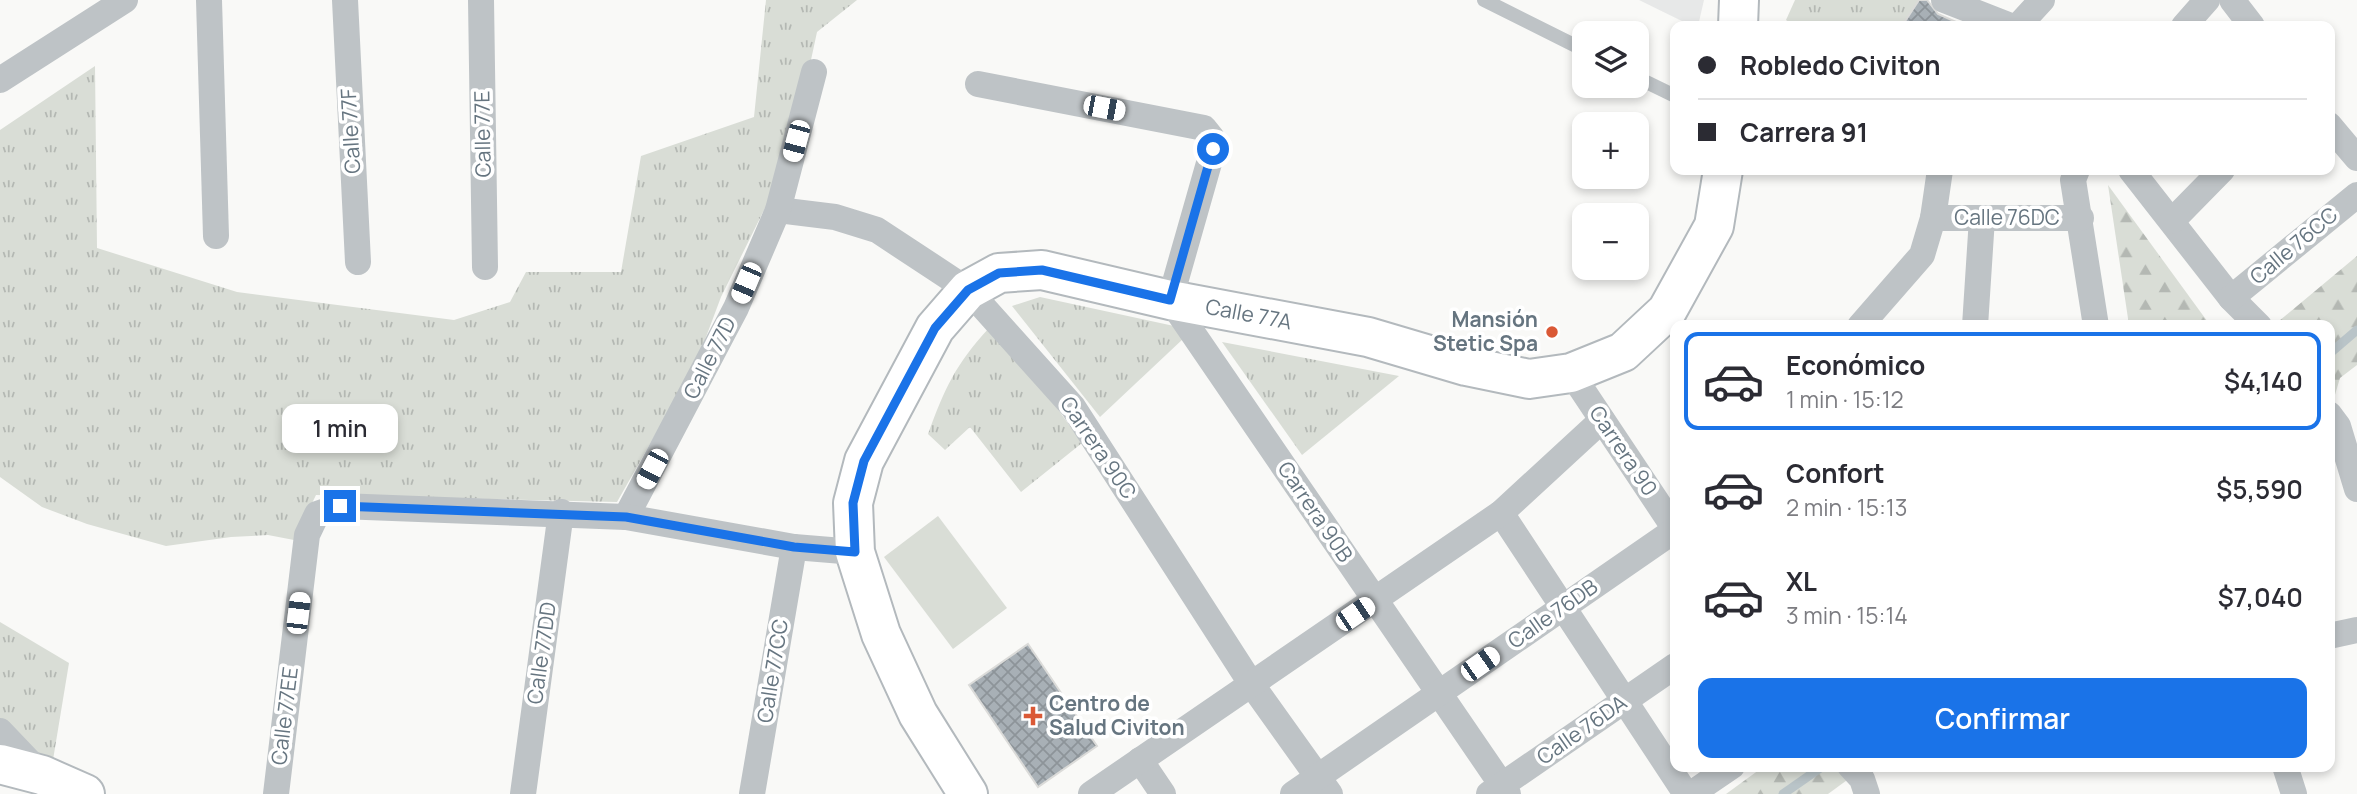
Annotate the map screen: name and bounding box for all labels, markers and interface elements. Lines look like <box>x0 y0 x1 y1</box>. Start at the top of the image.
map controls <box>1572 21 1649 280</box>
button: layers <box>1572 21 1649 98</box>
text: Robledo Civiton <box>1740 47 1941 83</box>
street label: Calle 77F <box>334 87 366 174</box>
street label: Calle 77E <box>467 90 497 178</box>
car <box>1082 94 1127 122</box>
button: + <box>1572 112 1649 189</box>
text: Carrera 91 <box>1740 114 1868 150</box>
car <box>781 118 812 164</box>
route start <box>1197 133 1229 165</box>
street label: Calle 76CC <box>2244 200 2343 290</box>
button: − <box>1572 203 1649 280</box>
street label: Calle 76DC <box>1954 203 2060 231</box>
car <box>729 260 764 306</box>
street label: Calle 77A <box>1203 292 1294 335</box>
place label: Mansión Stetic Spa <box>1433 305 1538 357</box>
street label: Calle 77D <box>676 312 742 403</box>
marker: Mansión Stetic Spa <box>1544 324 1560 340</box>
text: Económico <box>1786 347 1925 383</box>
icon: car <box>1702 350 1765 413</box>
text: $4,140 <box>2224 363 2303 399</box>
text: 1 min · 15:12 <box>1786 383 1904 415</box>
street label: Carrera 90C <box>1054 391 1143 504</box>
street label: Carrera 90 <box>1583 400 1664 501</box>
callout: 1 min <box>282 405 398 454</box>
text: 1 min <box>313 412 367 444</box>
car <box>633 446 672 492</box>
text: Confort <box>1786 455 1885 491</box>
street label: Carrera 90B <box>1272 456 1360 567</box>
icon: car <box>1702 458 1765 521</box>
text: $5,590 <box>2216 471 2303 507</box>
route end <box>324 490 356 522</box>
text: 2 min · 15:13 <box>1786 491 1907 523</box>
text: XL <box>1786 563 1817 599</box>
icon: car <box>1702 566 1765 629</box>
street label: Calle 76DB <box>1502 572 1603 654</box>
text: $7,040 <box>2218 579 2303 615</box>
car <box>286 591 311 635</box>
car <box>1332 594 1379 634</box>
text: 3 min · 15:14 <box>1786 599 1908 631</box>
street label: Calle 77DD <box>520 600 562 706</box>
street label: Calle 77CC <box>750 617 794 725</box>
car <box>1457 643 1504 685</box>
street label: Calle 77EE <box>264 665 304 766</box>
button: Confirmar <box>1698 678 2307 758</box>
street label: Calle 76DA <box>1531 688 1632 770</box>
place label: Centro de Salud Civiton <box>1049 689 1185 741</box>
marker: Centro de Salud Civiton <box>1023 706 1043 726</box>

